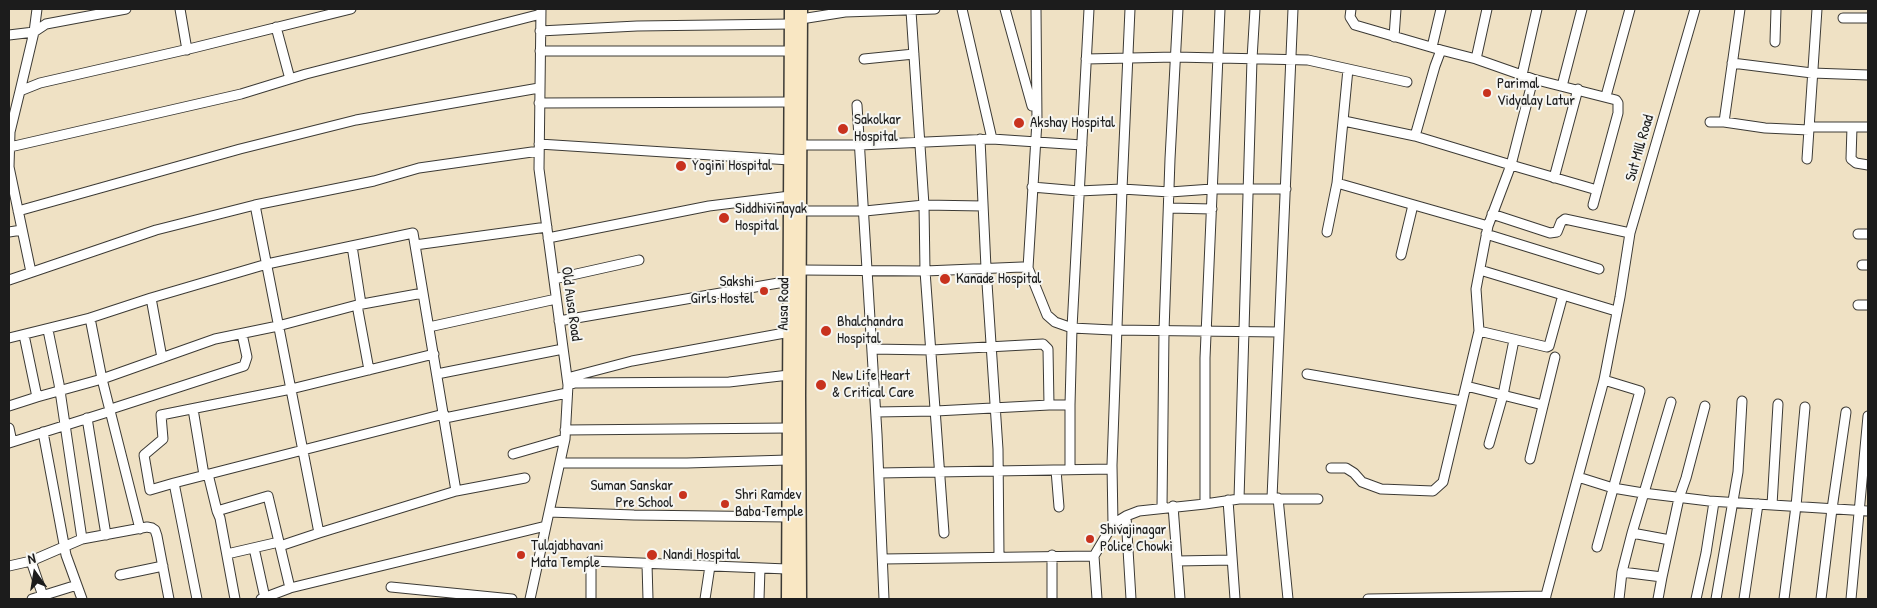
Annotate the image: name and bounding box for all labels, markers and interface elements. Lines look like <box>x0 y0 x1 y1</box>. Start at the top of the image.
place label: Parimal Vidyalay Latur <box>1497 75 1575 110</box>
marker: Parimal Vidyalay Latur <box>1481 87 1493 99</box>
place label: Sakolkar Hospital <box>854 111 901 146</box>
street label: Sut Mill Road <box>1622 113 1658 183</box>
place label: Akshay Hospital <box>1030 114 1115 132</box>
marker: Akshay Hospital <box>1012 116 1026 130</box>
marker: Sakolkar Hospital <box>836 122 850 136</box>
place label: Yogini Hospital <box>692 157 772 175</box>
marker: Yogini Hospital <box>674 159 688 173</box>
place label: Siddhivinayak Hospital <box>735 200 807 235</box>
marker: Siddhivinayak Hospital <box>717 211 731 225</box>
street label: Old Ausa Road <box>557 266 585 342</box>
place label: Kanade Hospital <box>956 270 1041 288</box>
marker: Kanade Hospital <box>938 272 952 286</box>
place label: Sakshi Girls Hostel <box>690 273 754 308</box>
street label: Ausa Road <box>775 277 793 331</box>
marker: Sakshi Girls Hostel <box>758 285 770 297</box>
place label: Bhalchandra Hospital <box>837 313 903 348</box>
marker: Bhalchandra Hospital <box>819 324 833 338</box>
place label: New Life Heart & Critical Care <box>832 367 914 402</box>
marker: New Life Heart & Critical Care <box>814 378 828 392</box>
place label: Suman Sanskar Pre School <box>591 477 673 512</box>
place label: Shri Ramdev Baba Temple <box>735 486 804 521</box>
marker: Suman Sanskar Pre School <box>677 489 689 501</box>
marker: Shri Ramdev Baba Temple <box>719 498 731 510</box>
place label: Shivajinagar Police Chowki <box>1100 521 1173 556</box>
marker: Shivajinagar Police Chowki <box>1084 533 1096 545</box>
place label: Tulajabhavani Mata Temple <box>531 537 604 572</box>
place label: Nandi Hospital <box>663 546 740 564</box>
north arrow <box>10 548 60 598</box>
text: N <box>26 548 37 568</box>
marker: Nandi Hospital <box>645 548 659 562</box>
marker: Tulajabhavani Mata Temple <box>515 549 527 561</box>

